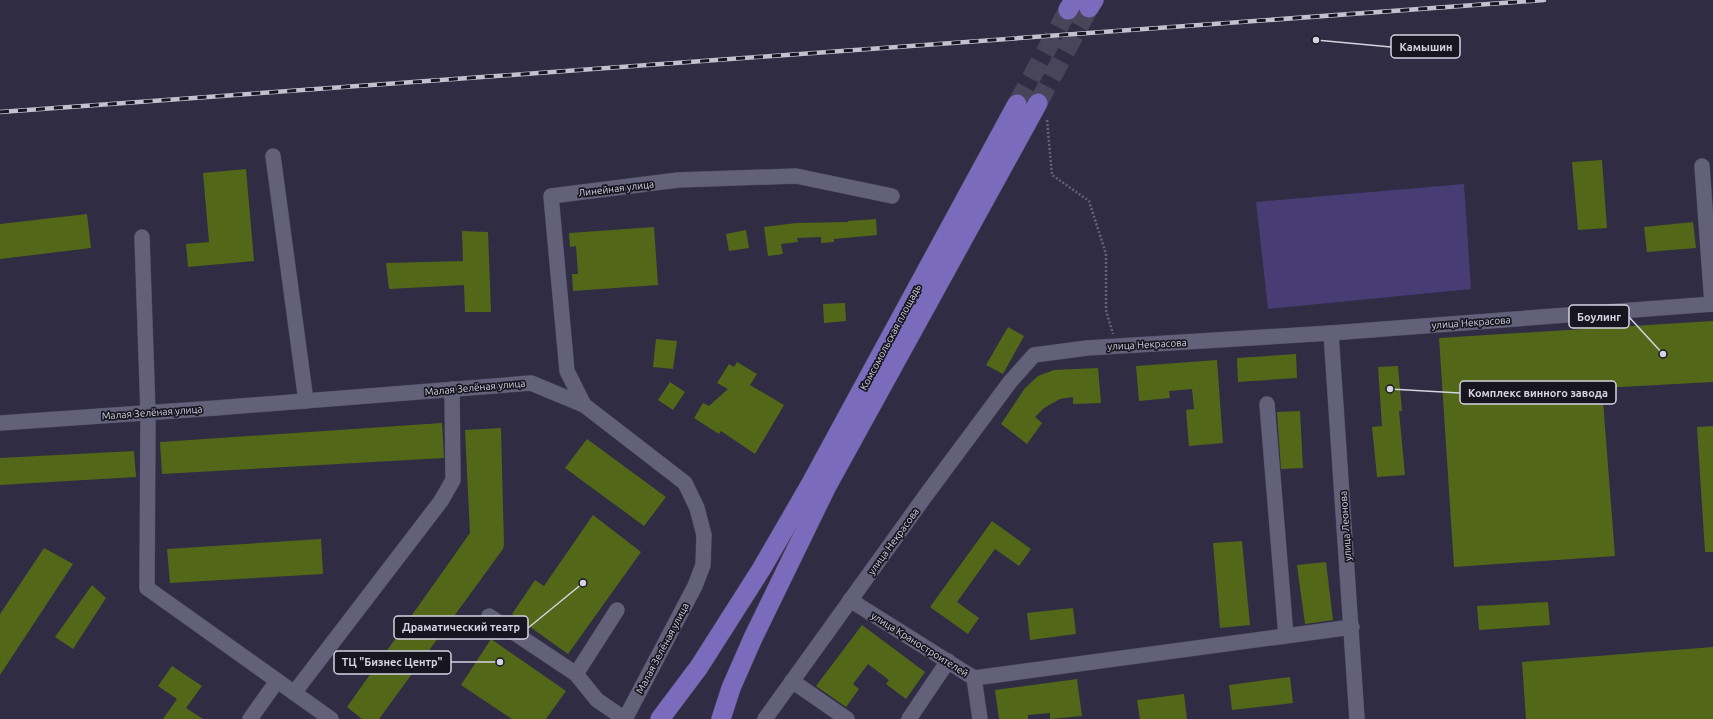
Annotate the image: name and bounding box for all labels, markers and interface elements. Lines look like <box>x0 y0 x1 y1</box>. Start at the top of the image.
callout: Камышин <box>1391 35 1460 58</box>
text: Камышин <box>1400 41 1452 53</box>
street label: Линейная улица <box>578 178 655 199</box>
street label: Комсомольская площадь <box>858 283 923 392</box>
callout: Боулинг <box>1569 305 1629 328</box>
text: Боулинг <box>1577 311 1621 323</box>
street label: улица Некрасова <box>1431 314 1511 331</box>
street label: улица Некрасова <box>1107 337 1187 352</box>
street label: Малая Зелёная улица <box>424 378 526 397</box>
callout: Комплекс винного завода <box>1460 381 1616 404</box>
text: Комплекс винного завода <box>1468 387 1608 399</box>
street label: Малая Зелёная улица <box>101 403 203 422</box>
street label: улица Леонова <box>1338 491 1353 561</box>
street label: улица Некрасова <box>866 506 921 577</box>
street label: Малая Зелёная улица <box>634 601 691 695</box>
street label: улица Краностроителей <box>869 610 970 679</box>
callout: Драматический театр <box>394 616 528 639</box>
text: Драматический театр <box>402 621 520 633</box>
callout: ТЦ "Бизнес Центр" <box>334 651 451 674</box>
text: ТЦ "Бизнес Центр" <box>342 656 442 668</box>

